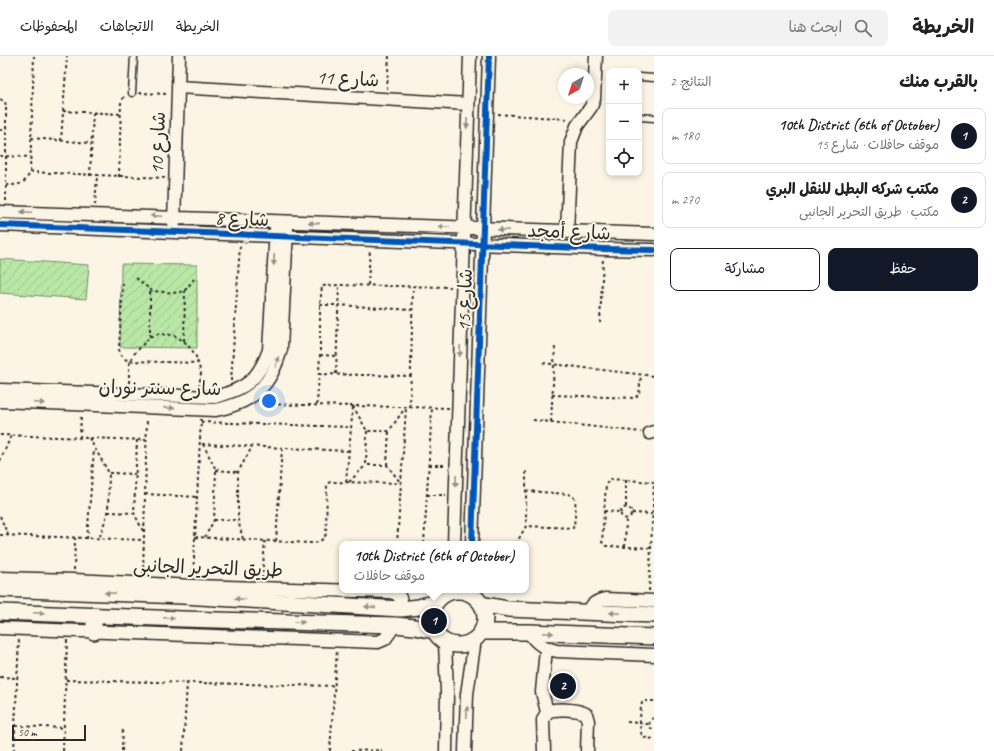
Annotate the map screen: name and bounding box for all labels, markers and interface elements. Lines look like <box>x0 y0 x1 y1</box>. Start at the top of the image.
search box <box>608 10 888 46</box>
text: الخريطة <box>912 15 974 39</box>
icon: search <box>852 17 874 39</box>
text: المحفوظات <box>20 18 78 35</box>
text: الاتجاهات <box>100 18 154 35</box>
text: الخريطة <box>176 18 219 35</box>
text: ابحث هنا <box>788 18 842 37</box>
street label: شارع 11 <box>316 65 380 94</box>
north arrow <box>558 68 594 104</box>
map controls <box>606 68 642 176</box>
button: + <box>606 68 642 104</box>
text: بالقرب منك <box>899 71 978 92</box>
text: النتائج: 2 <box>670 74 712 90</box>
button: − <box>606 104 642 140</box>
street label: شارع 10 <box>145 111 172 175</box>
text: 10th District (6th of October) <box>779 116 939 135</box>
one-way arrow <box>464 117 470 130</box>
text: 180 m <box>671 128 699 144</box>
text: 1 <box>961 128 967 144</box>
text: موقف حافلات · شارع 15 <box>816 137 939 153</box>
button: locate <box>606 140 642 176</box>
text: مكتب شركه البطل للنقل البري <box>766 180 939 199</box>
text: 270 m <box>671 192 699 208</box>
text: 2 <box>961 192 967 208</box>
text: مكتب · طريق التحرير الجانبى <box>799 204 939 220</box>
street label: شارع 8 <box>214 206 270 233</box>
one-way arrow <box>20 209 32 216</box>
one-way arrow <box>150 213 162 220</box>
one-way arrow <box>308 219 320 226</box>
street label: شارع أمجد <box>527 219 611 246</box>
one-way arrow <box>438 224 450 231</box>
one-way arrow <box>497 226 509 233</box>
button: مشاركة <box>670 248 820 291</box>
button: حفظ <box>828 248 978 291</box>
one-way arrow <box>271 254 278 266</box>
street label: شارع 15 <box>452 268 479 332</box>
one-way arrow <box>457 345 463 358</box>
one-way arrow <box>274 355 280 367</box>
street label: شارع سنتر نوران <box>98 375 221 402</box>
your location <box>259 391 279 411</box>
one-way arrow <box>33 399 45 406</box>
one-way arrow <box>163 405 175 412</box>
one-way arrow <box>453 475 459 488</box>
popup <box>339 541 529 593</box>
text: 10th District (6th of October) <box>354 547 514 566</box>
street label: طريق التحرير الجانبى <box>132 553 284 583</box>
text: موقف حافلات <box>354 568 425 584</box>
one-way arrow <box>103 590 116 596</box>
one-way arrow <box>234 596 246 603</box>
one-way arrow <box>364 604 376 611</box>
pin: 1 <box>421 606 447 636</box>
one-way arrow <box>33 610 46 616</box>
one-way arrow <box>609 610 621 617</box>
one-way arrow <box>163 615 176 621</box>
one-way arrow <box>293 619 306 625</box>
one-way arrow <box>542 629 554 636</box>
pin: 2 <box>550 671 576 701</box>
one-way arrow <box>463 706 470 718</box>
scale bar <box>12 723 86 742</box>
text: 50 m <box>18 725 37 739</box>

